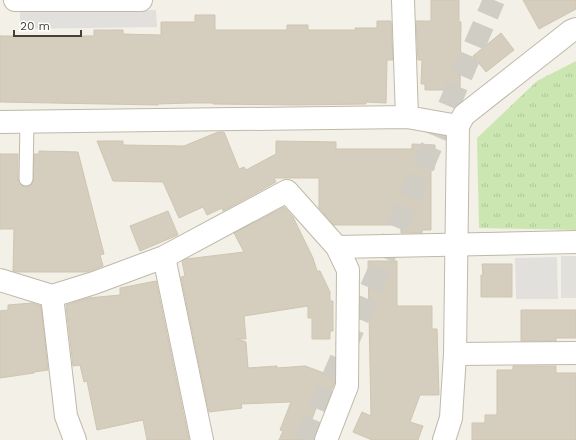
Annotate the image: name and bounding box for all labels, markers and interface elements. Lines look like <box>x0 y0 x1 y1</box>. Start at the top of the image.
scale bar <box>14 12 81 38</box>
text: 20 m <box>20 19 50 33</box>

